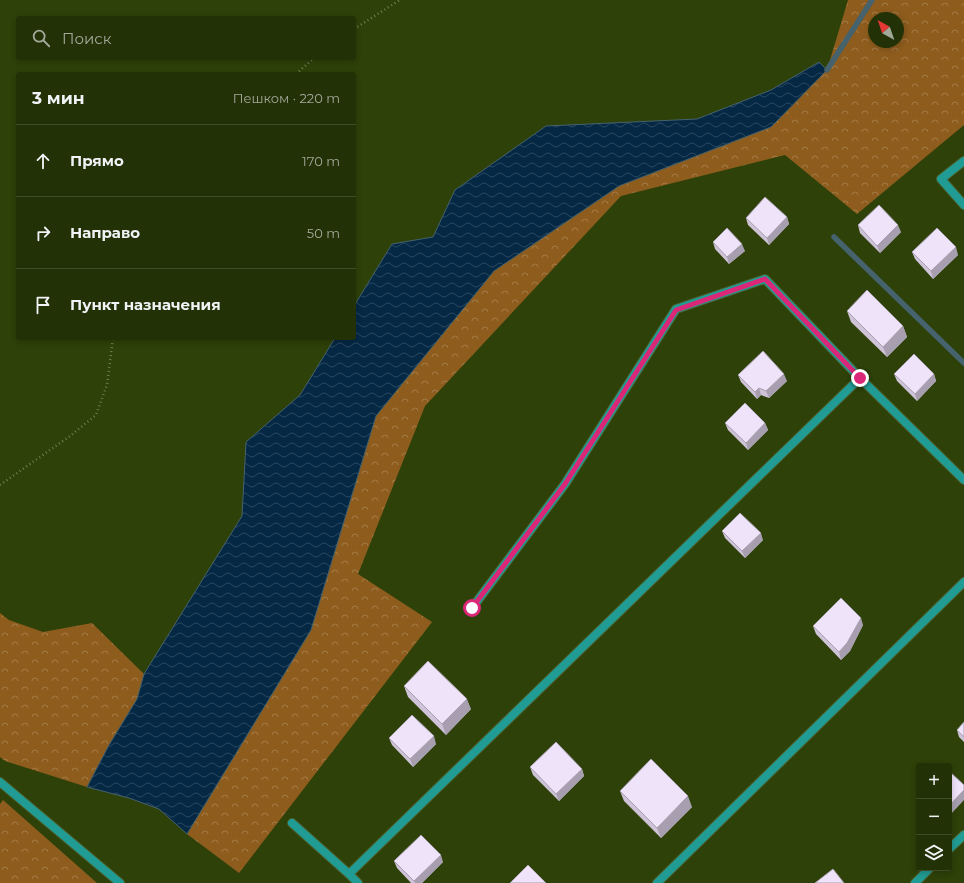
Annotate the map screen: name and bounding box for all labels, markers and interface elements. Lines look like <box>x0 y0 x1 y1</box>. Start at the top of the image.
north arrow <box>868 12 904 48</box>
search box <box>16 16 356 60</box>
icon: search <box>30 27 52 49</box>
text: Поиск <box>62 29 111 48</box>
text: 3 мин <box>32 88 85 108</box>
text: Пешком · 220 m <box>233 90 340 106</box>
icon: ahead <box>32 150 54 172</box>
text: Прямо <box>70 151 124 170</box>
text: 170 m <box>302 153 340 169</box>
icon: right <box>32 222 54 244</box>
text: Направо <box>70 223 140 242</box>
text: 50 m <box>307 225 340 241</box>
icon: arrive <box>32 294 54 316</box>
text: Пункт назначения <box>70 295 221 314</box>
route end <box>851 369 869 387</box>
route start <box>463 599 481 617</box>
map controls <box>916 763 952 871</box>
button: + <box>916 763 952 799</box>
button: − <box>916 799 952 835</box>
button: layers <box>916 835 952 871</box>

